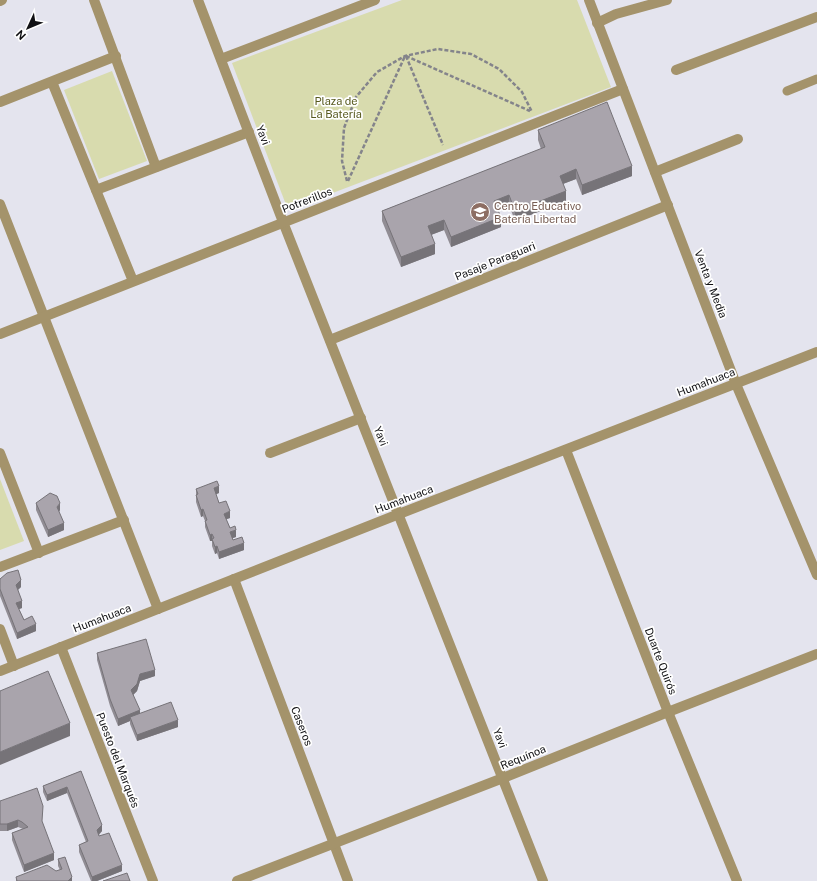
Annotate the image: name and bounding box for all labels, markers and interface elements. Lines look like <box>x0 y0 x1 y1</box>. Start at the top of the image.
north arrow <box>8 8 48 48</box>
text: N <box>14 28 28 42</box>
park label: Plaza de La Batería <box>310 95 362 120</box>
street label: Yavi <box>254 123 272 147</box>
street label: Potrerillos <box>280 185 334 215</box>
place label: Centro Educativo Batería Libertad <box>494 200 581 225</box>
school or university icon: Centro Educativo Batería Libertad <box>469 201 491 223</box>
street label: Pasaje Paraguari <box>453 239 537 283</box>
street label: Venta y Media <box>692 248 730 320</box>
street label: Humahuaca <box>675 365 737 399</box>
street label: Yavi <box>372 424 390 448</box>
street label: Humahuaca <box>373 482 435 516</box>
street label: Humahuaca <box>71 601 133 635</box>
street label: Duarte Quirós <box>643 626 679 697</box>
street label: Caseros <box>289 705 315 748</box>
street label: Puesto del Marqués <box>94 711 142 810</box>
street label: Yavi <box>491 726 509 750</box>
street label: Requínoa <box>499 742 547 772</box>

